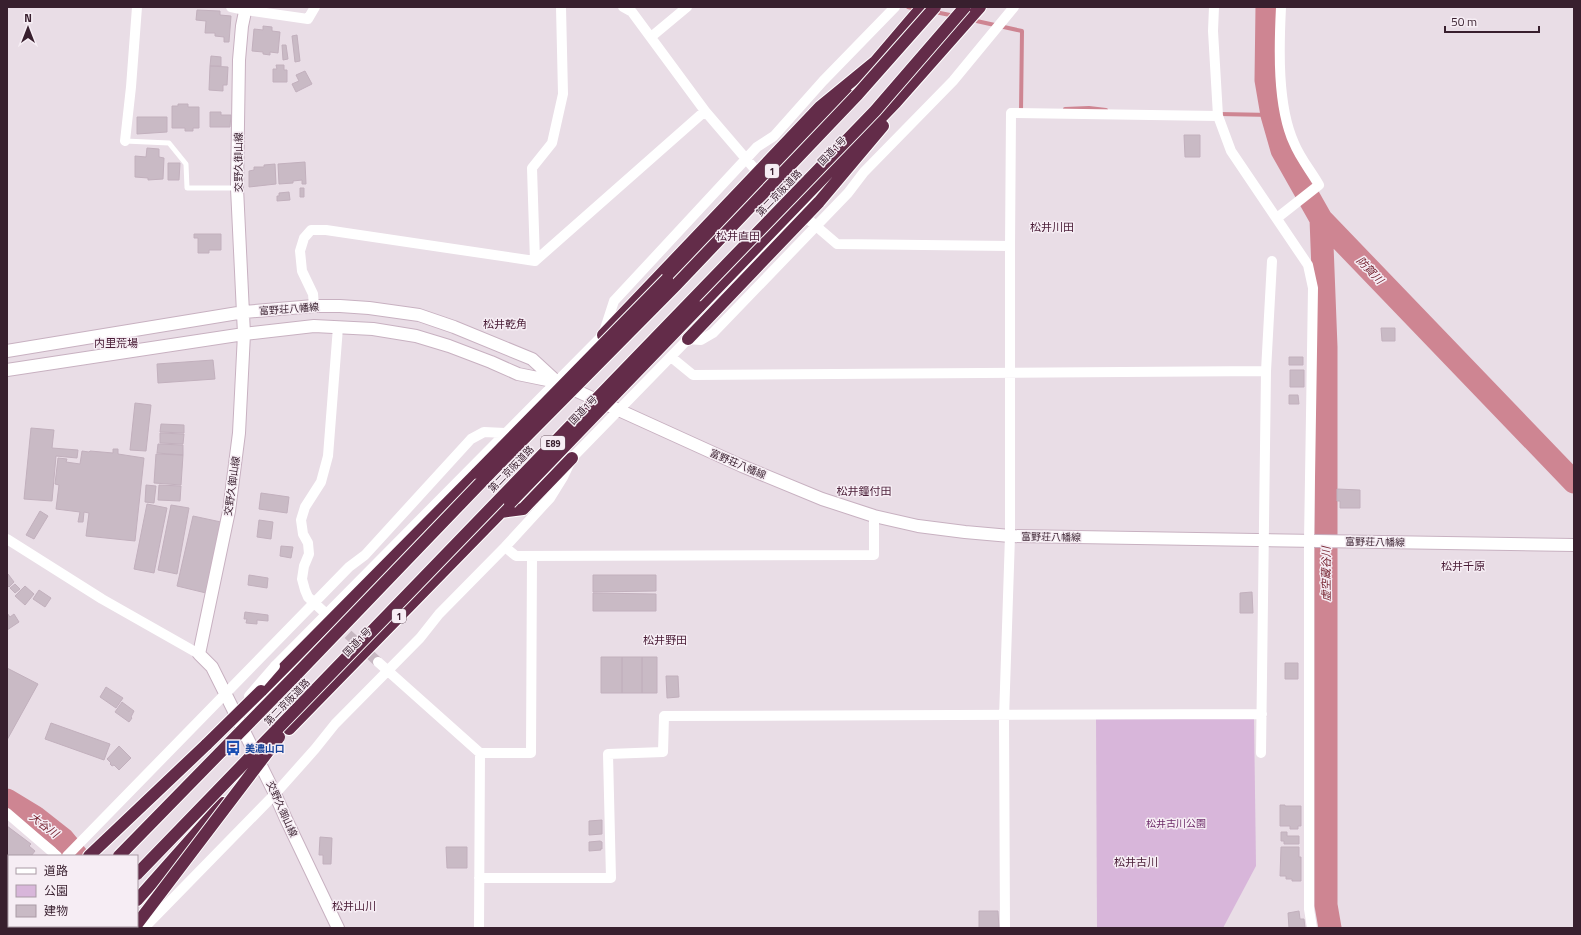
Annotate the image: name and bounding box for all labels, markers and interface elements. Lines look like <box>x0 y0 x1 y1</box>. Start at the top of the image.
north arrow <box>8 8 48 48</box>
scale bar <box>1445 8 1539 34</box>
text: N <box>24 10 32 26</box>
text: 50 m <box>1451 12 1477 31</box>
street label: 交野久御山線 <box>231 132 246 192</box>
street label: 国道1号 <box>814 133 850 169</box>
road number: 1 <box>765 164 779 178</box>
street label: 第二京阪道路 <box>753 166 805 220</box>
district label: 松井川田 <box>1030 219 1074 235</box>
district label: 松井直田 <box>716 228 760 244</box>
water label: 防賀川 <box>1353 253 1388 288</box>
street label: 富野荘八幡線 <box>259 299 319 319</box>
district label: 松井乾角 <box>483 316 527 332</box>
district label: 内里荒場 <box>94 335 138 351</box>
street label: 国道1号 <box>565 392 601 428</box>
road number: E89 <box>541 436 565 450</box>
street label: 第二京阪道路 <box>485 442 537 496</box>
street label: 富野荘八幡線 <box>707 445 769 483</box>
street label: 交野久御山線 <box>220 455 244 517</box>
district label: 松井鐘付田 <box>837 483 892 499</box>
street label: 富野荘八幡線 <box>1021 529 1081 545</box>
street label: 富野荘八幡線 <box>1345 534 1405 550</box>
water label: 虚空蔵谷川 <box>1318 546 1334 602</box>
district label: 松井千原 <box>1441 558 1485 574</box>
road number: 1 <box>392 609 406 623</box>
street label: 国道1号 <box>339 624 375 660</box>
district label: 松井野田 <box>643 632 687 648</box>
street label: 第二京阪道路 <box>261 675 313 729</box>
bus stop icon: 美濃山口 <box>224 739 242 757</box>
place label: 美濃山口 <box>245 741 285 756</box>
street label: 交野久御山線 <box>263 779 301 839</box>
water label: 大谷川 <box>26 809 63 842</box>
park label: 松井古川公園 <box>1146 816 1206 831</box>
district label: 松井古川 <box>1114 854 1158 870</box>
legend <box>8 855 138 927</box>
text: 道路 <box>44 861 68 880</box>
text: 公園 <box>44 881 68 900</box>
district label: 松井山川 <box>332 898 376 914</box>
text: 建物 <box>44 901 68 920</box>

